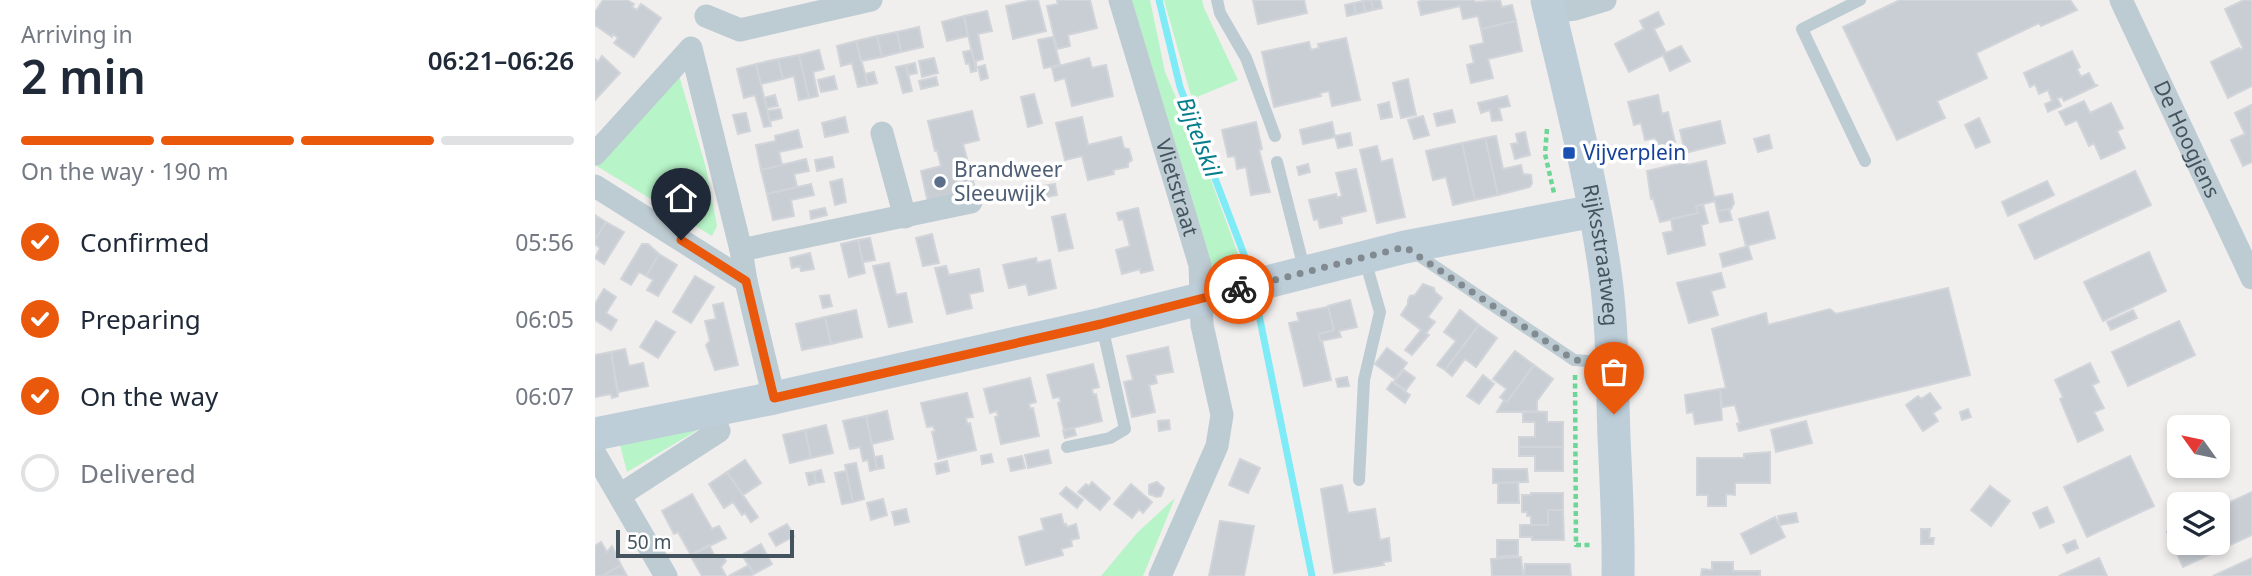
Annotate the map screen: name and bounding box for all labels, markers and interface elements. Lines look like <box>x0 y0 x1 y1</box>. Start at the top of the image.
text: Arriving in <box>21 18 133 50</box>
text: 06:21–06:26 <box>428 42 574 78</box>
text: 2 min <box>21 45 146 107</box>
street label: De Hoogjens <box>2148 76 2227 202</box>
water label: Bijtelskil <box>1170 92 1230 183</box>
street label: Vlietstraat <box>1150 135 1206 240</box>
place label: Vijverplein <box>1583 138 1686 166</box>
marker: Vijverplein <box>1561 145 1577 161</box>
text: On the way · 190 m <box>21 155 228 187</box>
place label: Brandweer Sleeuwijk <box>954 155 1063 207</box>
pin <box>651 168 711 240</box>
marker: Brandweer Sleeuwijk <box>932 174 948 190</box>
icon: home <box>662 179 700 217</box>
street label: Rijksstraatweg <box>1577 181 1625 327</box>
icon: check <box>21 223 59 261</box>
text: Confirmed <box>80 224 210 260</box>
text: 05:56 <box>515 226 574 258</box>
courier <box>1204 254 1274 324</box>
icon: bike <box>1220 270 1258 308</box>
icon: check <box>21 300 59 338</box>
text: Preparing <box>80 301 201 337</box>
text: 06:05 <box>515 303 574 335</box>
pin <box>1584 342 1644 414</box>
icon: bag <box>1595 353 1633 391</box>
icon: check <box>21 377 59 415</box>
text: On the way <box>80 378 218 414</box>
text: 06:07 <box>515 380 574 412</box>
north arrow <box>2167 415 2229 478</box>
map controls <box>2167 415 2230 555</box>
text: Delivered <box>80 455 196 491</box>
button: layers <box>2167 492 2230 555</box>
scale bar <box>616 527 795 559</box>
text: 50 m <box>627 529 671 555</box>

